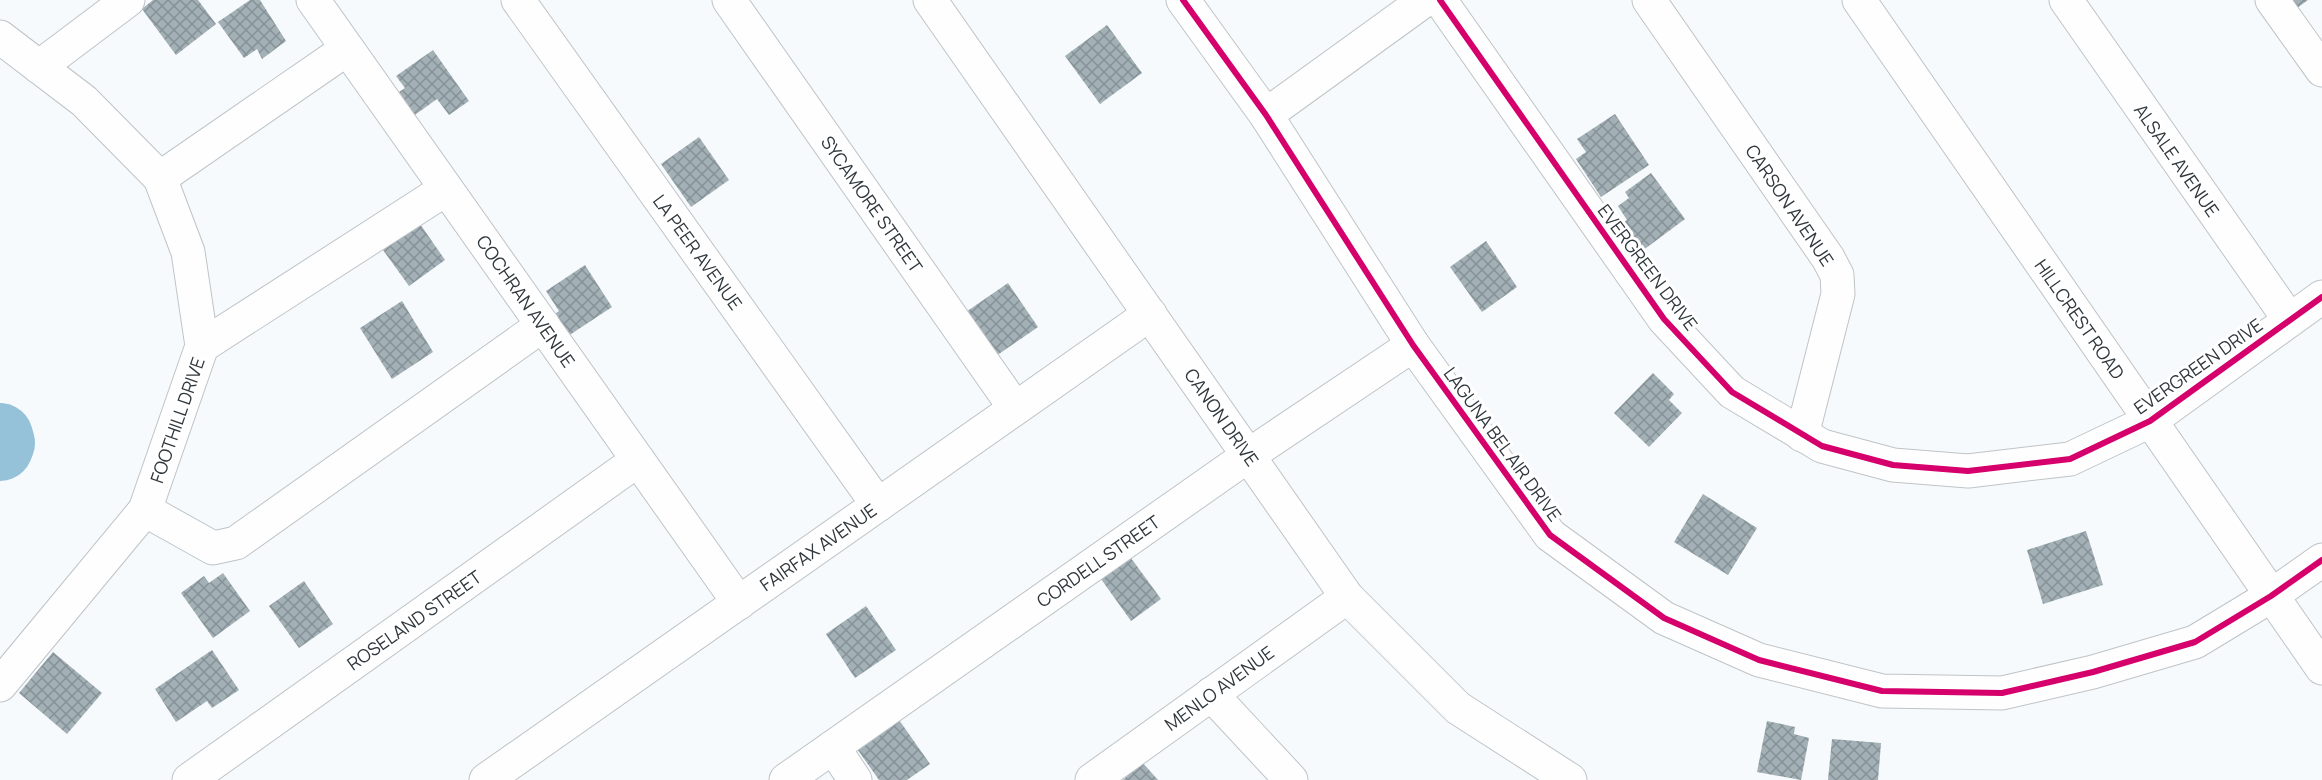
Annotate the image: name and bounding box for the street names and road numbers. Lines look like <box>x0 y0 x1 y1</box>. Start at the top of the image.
street label: ALSALE AVENUE <box>2129 99 2225 221</box>
street label: SYCAMORE STREET <box>816 131 928 277</box>
street label: CARSON AVENUE <box>1740 140 1840 270</box>
street label: LA PEER AVENUE <box>648 190 748 314</box>
street label: EVERGREEN DRIVE <box>1593 199 1703 335</box>
street label: COCHRAN AVENUE <box>471 230 581 372</box>
street label: HILLCREST ROAD <box>2030 254 2130 384</box>
street label: EVERGREEN DRIVE <box>2129 313 2267 419</box>
street label: FOOTHILL DRIVE <box>144 354 210 486</box>
street label: LAGUNA BEL AIR DRIVE <box>1439 362 1567 526</box>
street label: CANON DRIVE <box>1179 363 1265 471</box>
street label: FAIRFAX AVENUE <box>755 498 881 596</box>
street label: CORDELL STREET <box>1032 509 1165 612</box>
street label: ROSELAND STREET <box>342 564 486 675</box>
street label: MENLO AVENUE <box>1159 640 1279 736</box>

